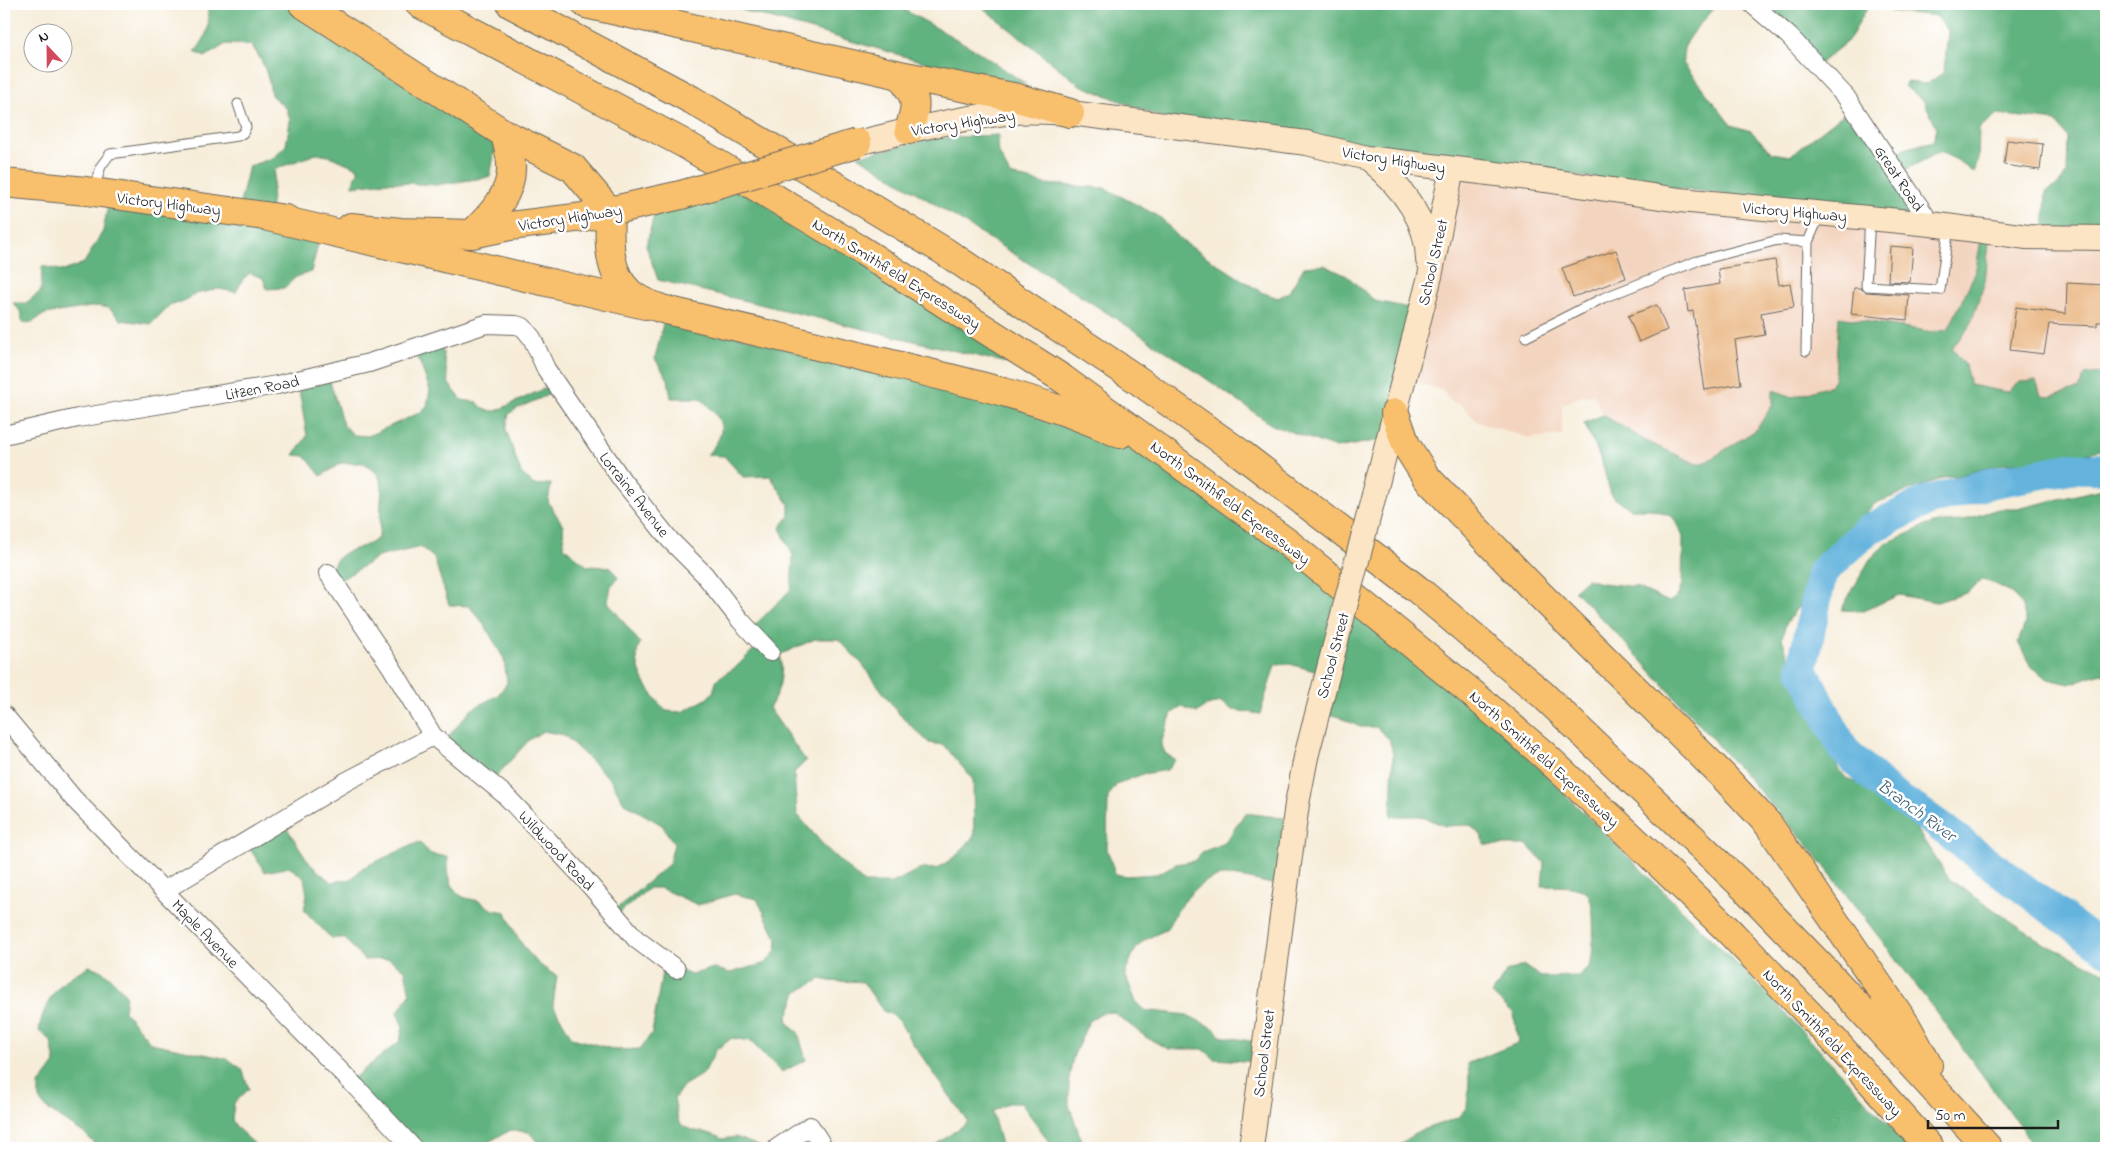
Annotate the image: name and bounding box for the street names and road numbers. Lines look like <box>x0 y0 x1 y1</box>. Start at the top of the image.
street label: Victory Highway <box>909 104 1017 144</box>
street label: Victory Highway <box>1339 141 1447 181</box>
street label: Great Road <box>1867 141 1929 217</box>
street label: Victory Highway <box>115 187 222 223</box>
street label: Victory Highway <box>1741 196 1848 229</box>
street label: Victory Highway <box>516 199 624 239</box>
street label: North Smithfield Expressway <box>807 213 985 337</box>
street label: School Street <box>1412 216 1456 308</box>
street label: Litzen Road <box>223 370 301 408</box>
street label: North Smithfield Expressway <box>1145 435 1315 572</box>
street label: Lorraine Avenue <box>592 447 675 544</box>
street label: School Street <box>1311 609 1357 701</box>
street label: North Smithfield Expressway <box>1463 685 1624 834</box>
street label: Wildwood Road <box>512 806 599 897</box>
street label: Maple Avenue <box>165 894 244 975</box>
street label: North Smithfield Expressway <box>1756 964 1907 1123</box>
street label: School Street <box>1248 1007 1282 1098</box>

